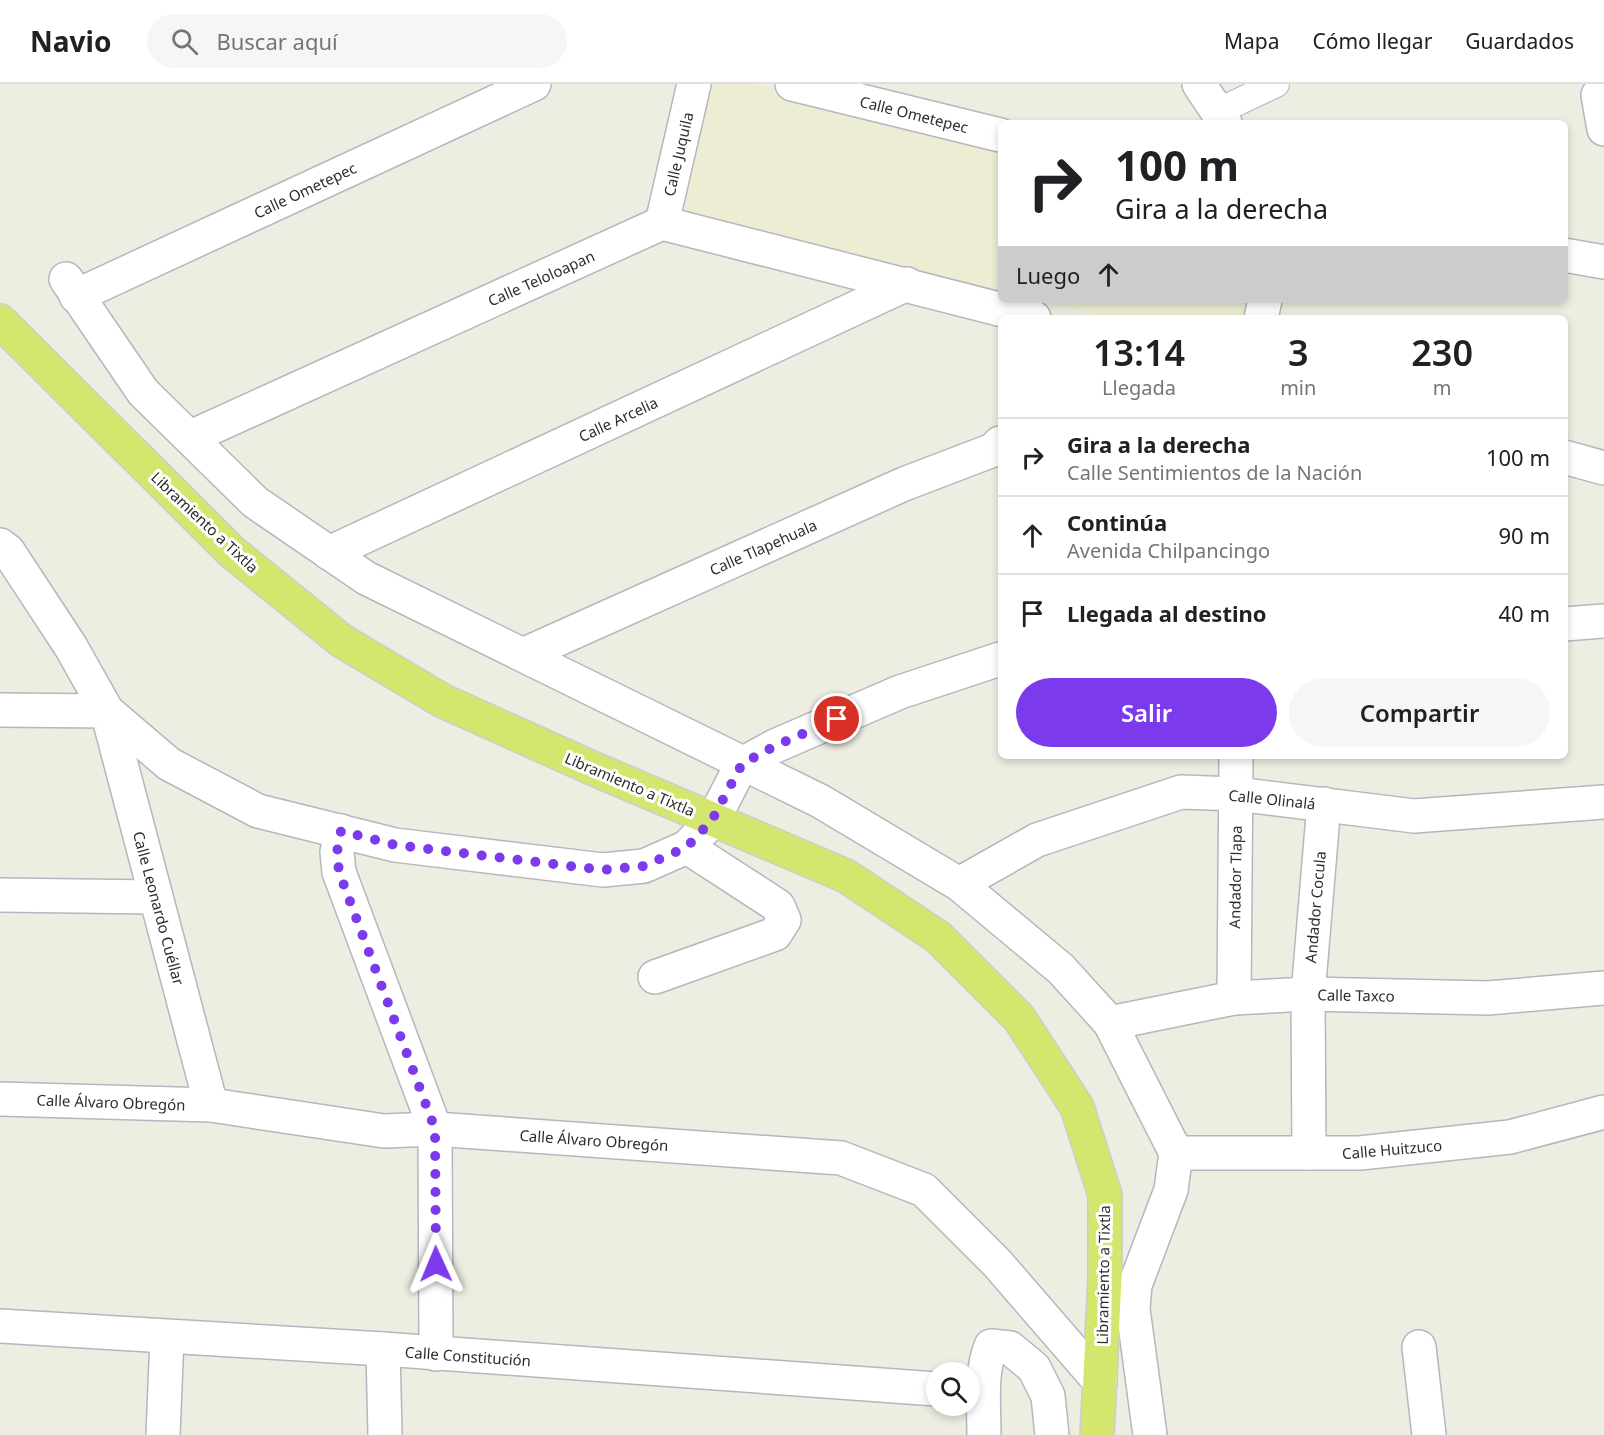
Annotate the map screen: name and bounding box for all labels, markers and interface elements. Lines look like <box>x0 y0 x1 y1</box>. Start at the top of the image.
search box <box>147 14 567 68</box>
text: Navio <box>30 22 111 60</box>
icon: search <box>168 25 201 58</box>
text: Buscar aquí <box>216 26 338 56</box>
text: Mapa <box>1224 27 1279 55</box>
text: Cómo llegar <box>1312 27 1432 55</box>
text: Guardados <box>1465 27 1574 55</box>
street label: Calle Ometepec <box>858 91 970 137</box>
street label: Calle Juquila <box>659 110 697 198</box>
text: 100 m <box>1115 136 1239 193</box>
icon: right <box>1016 144 1094 222</box>
street label: Calle Ometepec <box>250 157 360 223</box>
text: Gira a la derecha <box>1115 190 1328 227</box>
street label: Calle Teloloapan <box>484 245 598 311</box>
icon: ahead <box>1092 258 1125 291</box>
text: Luego <box>1016 260 1080 290</box>
text: 13:14 <box>1093 328 1185 377</box>
text: 3 <box>1288 328 1309 377</box>
text: 230 <box>1411 328 1473 377</box>
text: Llegada <box>1102 374 1176 401</box>
text: min <box>1280 374 1316 401</box>
text: m <box>1433 374 1452 401</box>
street label: Calle Arcelia <box>575 392 661 446</box>
text: Gira a la derecha <box>1067 429 1251 459</box>
icon: right <box>1016 441 1049 474</box>
text: 100 m <box>1486 442 1550 472</box>
text: Calle Sentimientos de la Nación <box>1067 459 1362 486</box>
street label: Libramiento a Tixtla <box>147 467 263 577</box>
text: Continúa <box>1067 507 1167 537</box>
street label: Calle Tlapehuala <box>706 514 820 580</box>
icon: ahead <box>1016 519 1049 552</box>
text: 90 m <box>1499 520 1550 550</box>
text: Avenida Chilpancingo <box>1067 537 1270 564</box>
icon: arrive <box>1016 597 1049 630</box>
text: Llegada al destino <box>1067 598 1267 628</box>
text: 40 m <box>1499 598 1550 628</box>
button: Salir <box>1016 678 1277 747</box>
button: Compartir <box>1289 678 1550 747</box>
pin <box>811 693 862 744</box>
icon: arrive <box>820 702 853 735</box>
street label: Libramiento a Tixtla <box>562 748 698 820</box>
street label: Calle Olinalá <box>1227 784 1317 814</box>
street label: Andador Tlapa <box>1224 825 1246 929</box>
street label: Calle Leonardo Cuéllar <box>129 829 189 987</box>
street label: Andador Cocula <box>1300 850 1330 964</box>
street label: Calle Taxco <box>1317 984 1395 1006</box>
street label: Calle Álvaro Obregón <box>36 1089 186 1115</box>
street label: Calle Álvaro Obregón <box>519 1125 669 1155</box>
street label: Calle Huitzuco <box>1341 1135 1443 1163</box>
street label: Libramiento a Tixtla <box>1092 1205 1114 1345</box>
position arrow <box>404 1232 468 1296</box>
street label: Calle Constitución <box>404 1342 532 1370</box>
map controls <box>926 1362 980 1416</box>
button: search <box>926 1362 980 1416</box>

